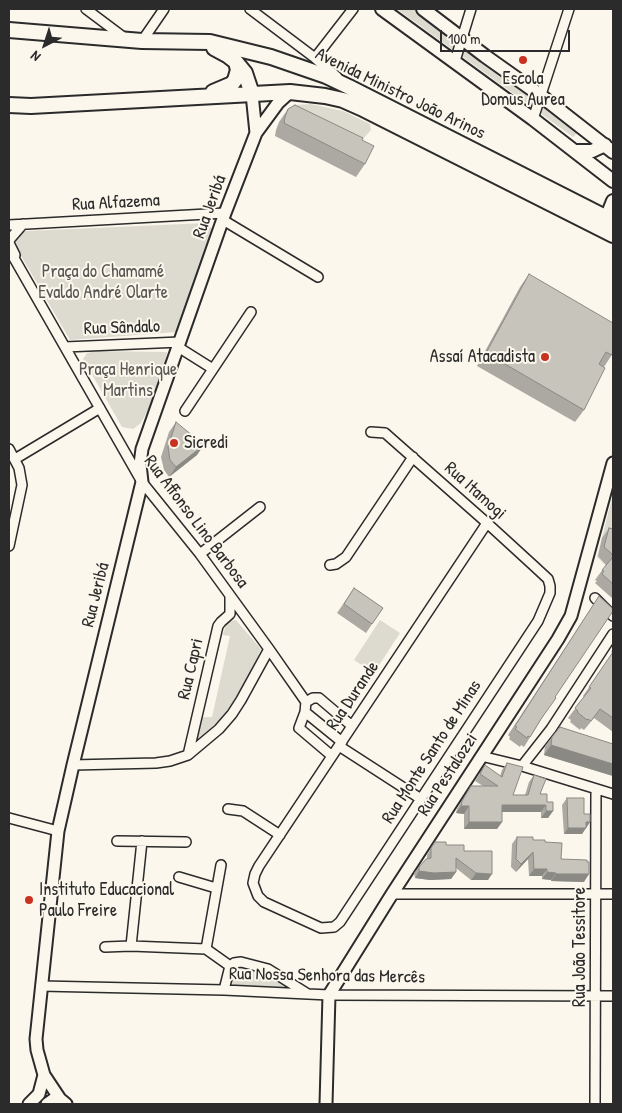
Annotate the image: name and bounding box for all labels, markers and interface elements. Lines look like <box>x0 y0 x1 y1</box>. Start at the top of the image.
north arrow <box>20 20 70 70</box>
scale bar <box>442 20 572 52</box>
text: 100 m <box>448 28 481 49</box>
street label: Avenida Ministro João Arinos <box>312 43 488 145</box>
text: N <box>26 47 44 67</box>
marker: Escola Domus Aurea <box>517 54 529 66</box>
place label: Escola Domus Aurea <box>481 68 565 110</box>
street label: Rua Jeribá <box>189 172 231 242</box>
street label: Rua Alfazema <box>72 190 160 216</box>
park label: Praça do Chamamé Evaldo André Olarte <box>38 261 168 304</box>
street label: Rua Sândalo <box>84 316 160 340</box>
place label: Assaí Atacadista <box>430 346 535 368</box>
marker: Assaí Atacadista <box>539 351 551 363</box>
park label: Praça Henrique Martins <box>79 359 177 402</box>
place label: Sicredi <box>184 432 228 454</box>
marker: Sicredi <box>168 437 180 449</box>
street label: Rua Affonso Lino Barbosa <box>139 451 253 593</box>
street label: Rua Itamogi <box>440 458 510 524</box>
street label: Rua Jeribá <box>78 560 114 630</box>
street label: Rua Capri <box>173 636 209 702</box>
street label: Rua Durande <box>322 657 384 735</box>
street label: Rua Monte Santo de Minas <box>378 676 486 828</box>
street label: Rua Pestalozzi <box>413 730 483 820</box>
place label: Instituto Educacional Paulo Freire <box>39 879 174 922</box>
street label: Rua João Tessitore <box>569 887 591 1007</box>
marker: Instituto Educacional Paulo Freire <box>23 894 35 906</box>
street label: Rua Nossa Senhora das Mercês <box>229 963 425 989</box>

